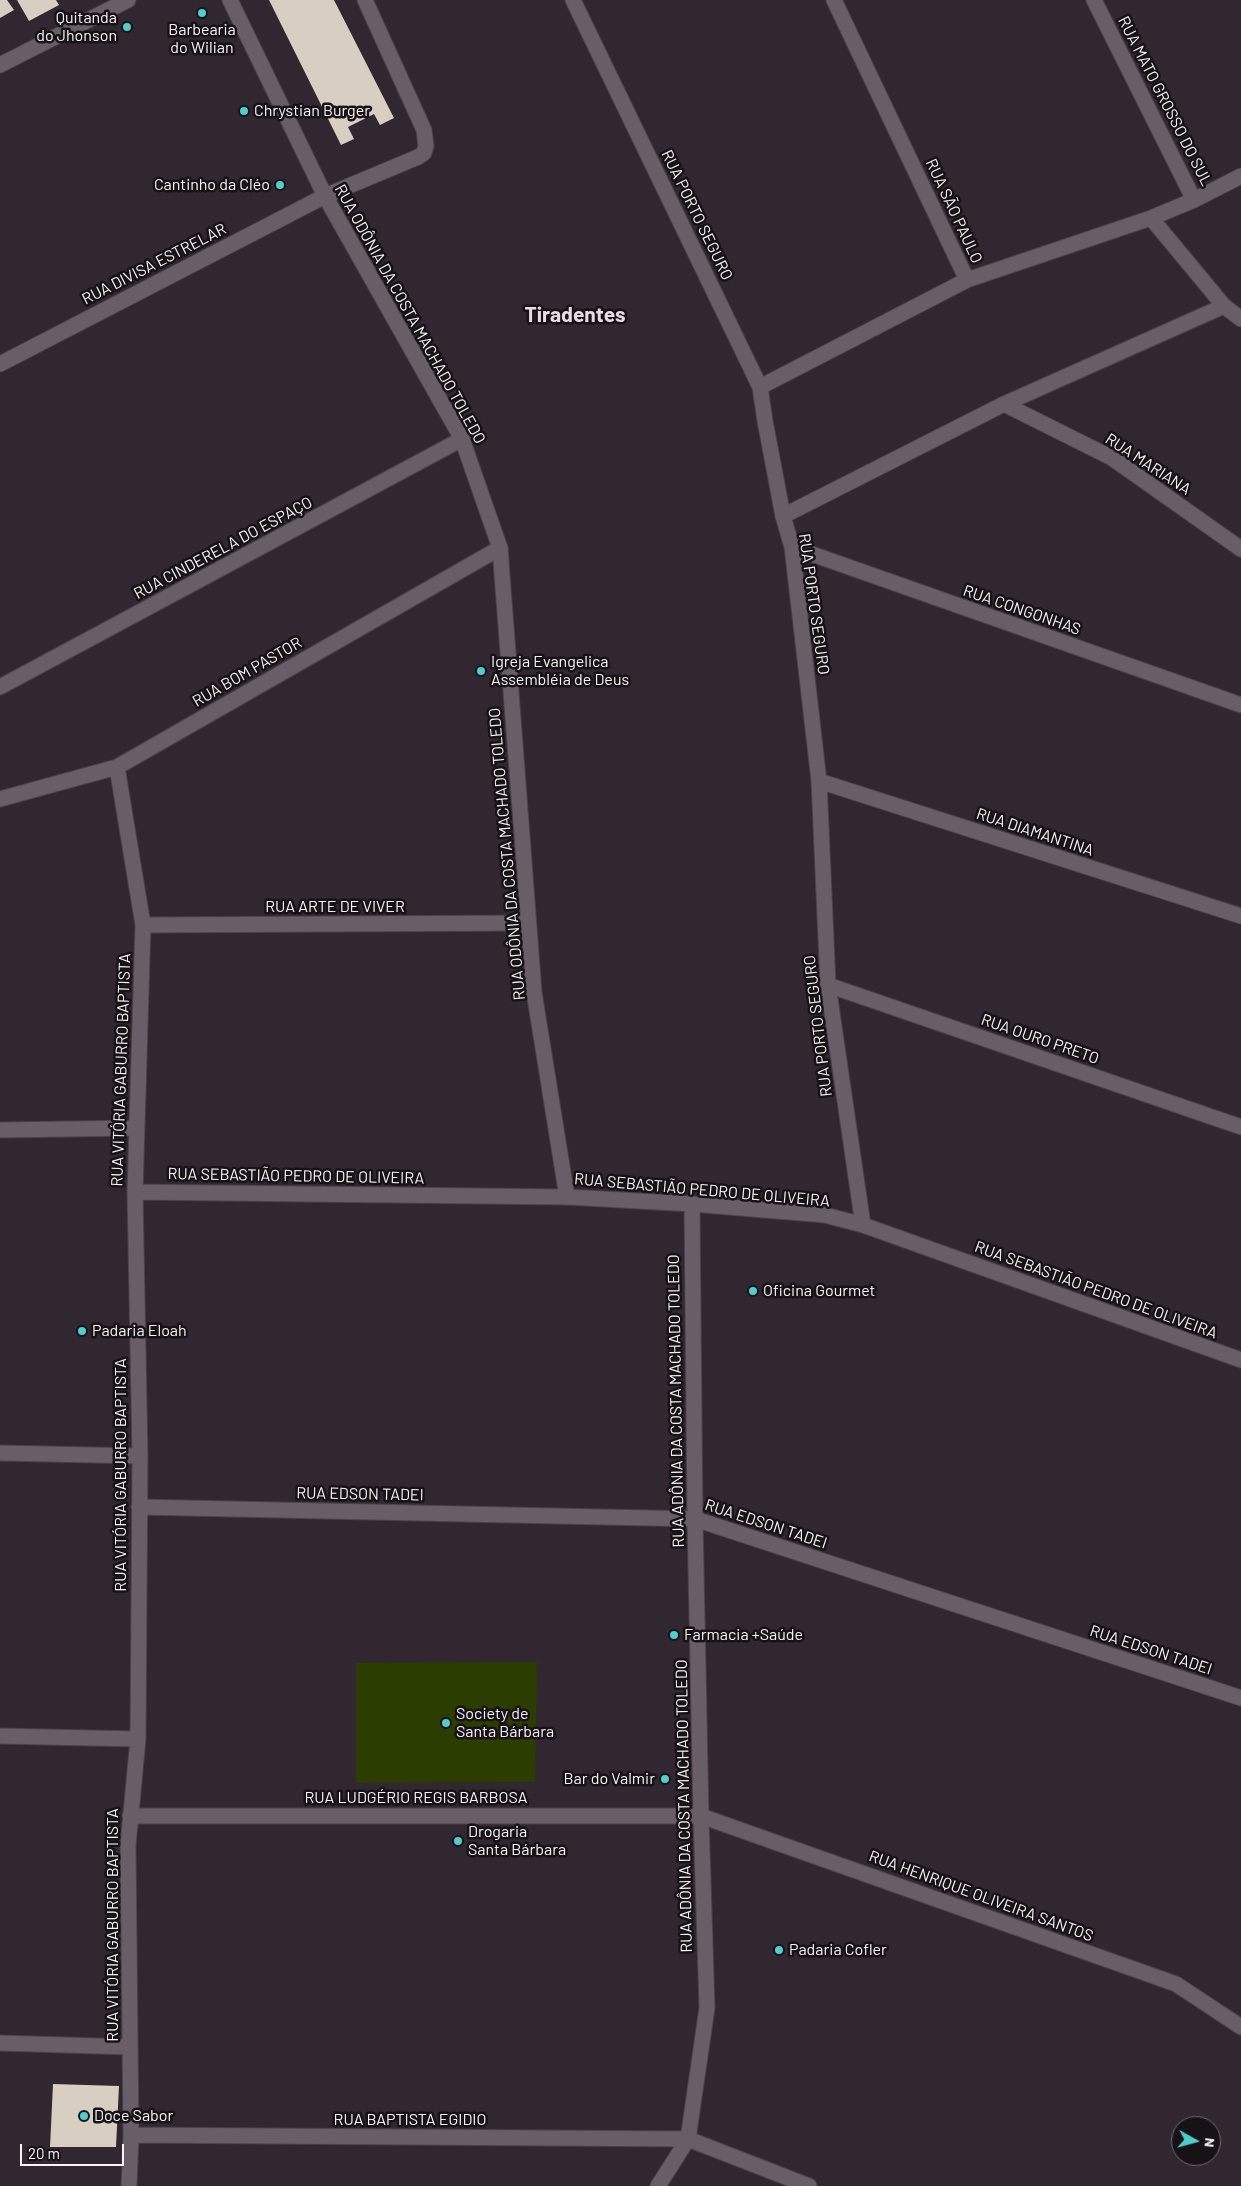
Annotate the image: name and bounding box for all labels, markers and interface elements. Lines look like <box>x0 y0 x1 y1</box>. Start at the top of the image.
marker: Barbearia do Wilian <box>196 7 208 19</box>
place label: Quitanda do Jhonson <box>36 8 117 46</box>
street label: RUA MATO GROSSO DO SUL <box>1114 13 1216 189</box>
place label: Barbearia do Wilian <box>168 20 236 58</box>
marker: Quitanda do Jhonson <box>121 21 133 33</box>
place label: Chrystian Burger <box>254 101 370 121</box>
marker: Chrystian Burger <box>238 105 250 117</box>
street label: RUA PORTO SEGURO <box>657 147 737 283</box>
street label: RUA SÃO PAULO <box>921 156 987 266</box>
place label: Cantinho da Cléo <box>154 175 270 195</box>
marker: Cantinho da Cléo <box>274 179 286 191</box>
street label: RUA ODÔNIA DA COSTA MACHADO TOLEDO <box>330 181 490 447</box>
street label: RUA DIVISA ESTRELAR <box>79 219 229 309</box>
district label: Tiradentes <box>524 302 626 328</box>
street label: RUA MARIANA <box>1102 429 1194 499</box>
street label: RUA CINDERELA DO ESPAÇO <box>130 493 316 603</box>
street label: RUA PORTO SEGURO <box>795 532 833 676</box>
street label: RUA CONGONHAS <box>961 581 1083 639</box>
street label: RUA BOM PASTOR <box>189 633 305 711</box>
place label: Igreja Evangelica Assembléia de Deus <box>491 652 629 690</box>
marker: Igreja Evangelica Assembléia de Deus <box>475 665 487 677</box>
street label: RUA ODÔNIA DA COSTA MACHADO TOLEDO <box>485 707 529 1001</box>
street label: RUA DIAMANTINA <box>974 804 1096 860</box>
street label: RUA ARTE DE VIVER <box>265 897 405 917</box>
street label: RUA VITÓRIA GABURRO BAPTISTA <box>107 953 135 1187</box>
street label: RUA PORTO SEGURO <box>800 954 836 1098</box>
street label: RUA OURO PRETO <box>979 1010 1101 1068</box>
street label: RUA SEBASTIÃO PEDRO DE OLIVEIRA <box>167 1164 425 1188</box>
street label: RUA SEBASTIÃO PEDRO DE OLIVEIRA <box>573 1169 831 1211</box>
street label: RUA SEBASTIÃO PEDRO DE OLIVEIRA <box>972 1237 1220 1343</box>
street label: RUA ADÔNIA DA COSTA MACHADO TOLEDO <box>664 1254 688 1548</box>
place label: Oficina Gourmet <box>763 1281 875 1301</box>
marker: Oficina Gourmet <box>747 1285 759 1297</box>
place label: Padaria Eloah <box>92 1321 187 1341</box>
marker: Padaria Eloah <box>76 1325 88 1337</box>
street label: RUA VITÓRIA GABURRO BAPTISTA <box>111 1358 131 1592</box>
street label: RUA EDSON TADEI <box>296 1483 424 1505</box>
street label: RUA EDSON TADEI <box>702 1495 830 1553</box>
street label: RUA EDSON TADEI <box>1087 1621 1215 1679</box>
place label: Farmacia +Saúde <box>684 1625 803 1645</box>
marker: Farmacia +Saúde <box>668 1629 680 1641</box>
street label: RUA ADÔNIA DA COSTA MACHADO TOLEDO <box>672 1659 696 1953</box>
place label: Society de Santa Bárbara <box>456 1704 554 1742</box>
marker: Society de Santa Bárbara <box>440 1717 452 1729</box>
place label: Bar do Valmir <box>564 1769 655 1789</box>
marker: Bar do Valmir <box>659 1773 671 1785</box>
street label: RUA LUDGÉRIO REGIS BARBOSA <box>305 1788 527 1808</box>
street label: RUA VITÓRIA GABURRO BAPTISTA <box>103 1808 123 2042</box>
place label: Drogaria Santa Bárbara <box>468 1822 566 1860</box>
marker: Drogaria Santa Bárbara <box>452 1835 464 1847</box>
street label: RUA HENRIQUE OLIVEIRA SANTOS <box>866 1846 1096 1946</box>
place label: Padaria Cofler <box>789 1940 887 1960</box>
marker: Padaria Cofler <box>773 1944 785 1956</box>
place label: Doce Sabor <box>94 2106 173 2126</box>
marker: Doce Sabor <box>78 2110 90 2122</box>
street label: RUA BAPTISTA EGIDIO <box>334 2110 486 2130</box>
north arrow <box>1171 2116 1221 2166</box>
scale bar <box>22 2134 126 2166</box>
text: N <box>1201 2137 1219 2148</box>
text: 20 m <box>28 2144 60 2162</box>

